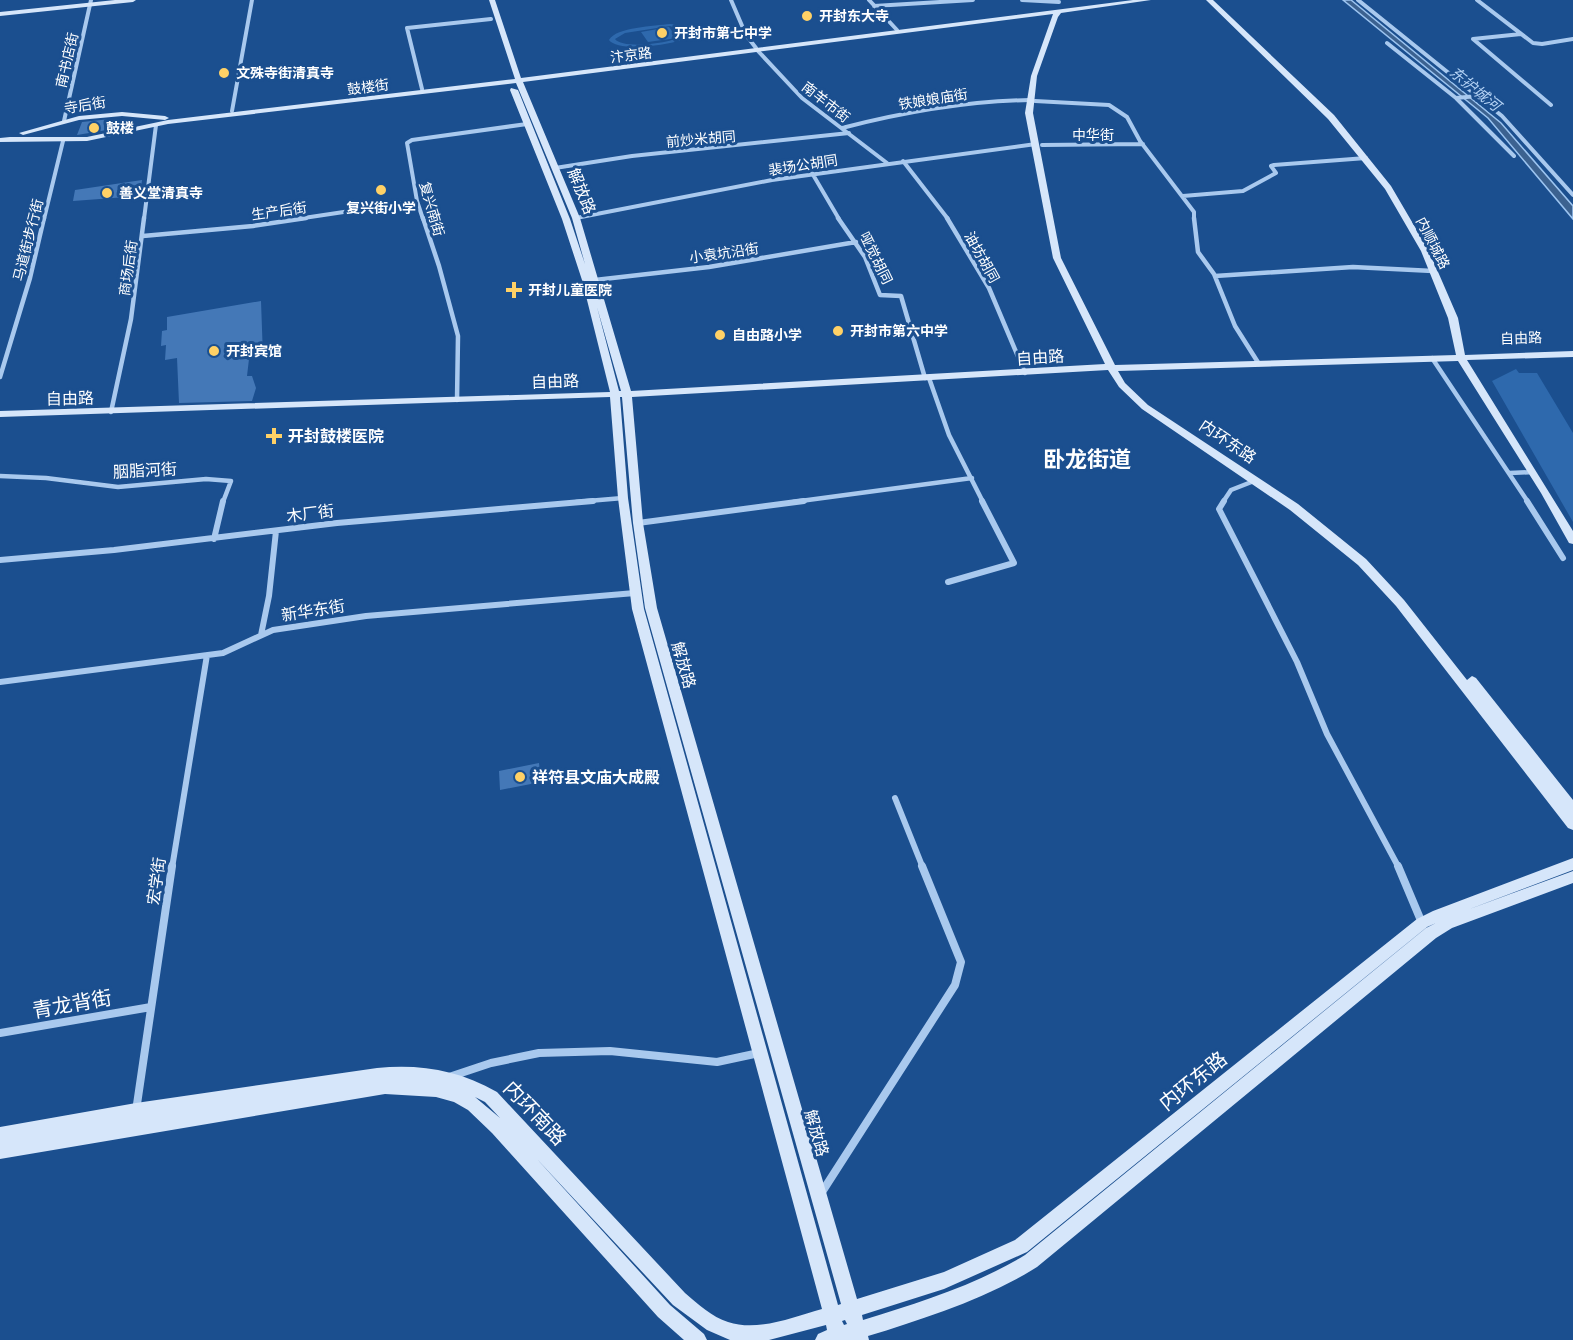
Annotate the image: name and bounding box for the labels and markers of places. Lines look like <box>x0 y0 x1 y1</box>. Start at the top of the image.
place label: 开封东大寺 <box>819 6 889 25</box>
marker: 开封东大寺 <box>800 9 814 23</box>
place label: 开封市第七中学 <box>674 23 772 42</box>
marker: 开封市第七中学 <box>655 26 669 40</box>
place label: 文殊寺街清真寺 <box>236 63 334 82</box>
marker: 文殊寺街清真寺 <box>217 66 231 80</box>
place label: 鼓楼 <box>106 118 134 137</box>
marker: 鼓楼 <box>87 121 101 135</box>
place label: 善义堂清真寺 <box>119 183 203 202</box>
marker: 复兴街小学 <box>374 183 388 197</box>
marker: 善义堂清真寺 <box>100 186 114 200</box>
place label: 复兴街小学 <box>346 198 416 217</box>
place label: 开封儿童医院 <box>528 280 612 299</box>
marker: 开封儿童医院 <box>505 281 523 299</box>
place label: 开封市第六中学 <box>850 321 948 340</box>
marker: 开封市第六中学 <box>831 324 845 338</box>
place label: 自由路小学 <box>732 325 802 344</box>
marker: 自由路小学 <box>713 328 727 342</box>
place label: 开封宾馆 <box>226 341 282 360</box>
marker: 开封宾馆 <box>207 344 221 358</box>
place label: 开封鼓楼医院 <box>288 425 384 447</box>
marker: 开封鼓楼医院 <box>265 427 283 445</box>
place label: 祥符县文庙大成殿 <box>532 766 660 788</box>
marker: 祥符县文庙大成殿 <box>513 770 527 784</box>

